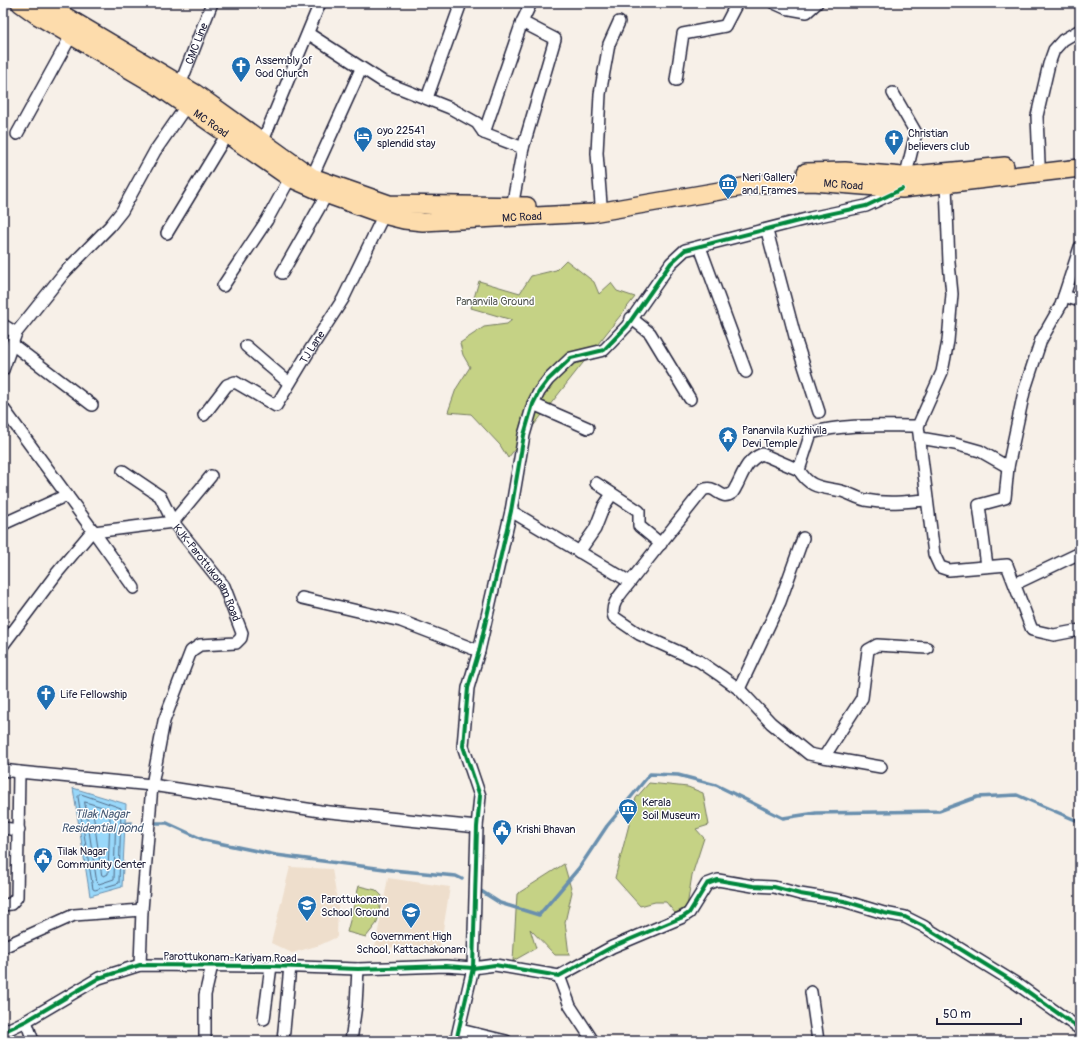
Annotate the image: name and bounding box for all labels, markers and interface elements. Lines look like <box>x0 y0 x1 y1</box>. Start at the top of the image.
street label: CMC Line <box>183 20 211 66</box>
place label: Assembly of God Church <box>255 54 313 80</box>
church icon: Assembly of God Church <box>230 55 252 83</box>
street label: MC Road <box>191 107 231 140</box>
place label: oyo 22541 splendid stay <box>377 124 436 150</box>
hotel icon: oyo 22541 splendid stay <box>352 125 374 153</box>
place label: Christian believers club <box>908 127 970 153</box>
church icon: Christian believers club <box>883 128 905 156</box>
place label: Neri Gallery and Frames <box>742 171 797 197</box>
museum icon: Neri Gallery and Frames <box>717 172 739 200</box>
street label: MC Road <box>823 177 864 193</box>
street label: MC Road <box>502 210 542 225</box>
park label: Pananvila Ground <box>456 295 534 308</box>
street label: TJ Lane <box>297 328 328 366</box>
place label: Pananvila Kuzhivila Devi Temple <box>742 424 827 450</box>
temple icon: Pananvila Kuzhivila Devi Temple <box>717 425 739 453</box>
street label: KJK-Parottukonam Road <box>170 522 243 623</box>
church icon: Life Fellowship <box>35 683 57 711</box>
place label: Life Fellowship <box>60 688 127 701</box>
place label: Kerala Soil Museum <box>642 796 700 822</box>
museum icon: Kerala Soil Museum <box>617 797 639 825</box>
water label: Tilak Nagar Residential pond <box>61 807 145 836</box>
public building icon: Krishi Bhavan <box>491 818 513 846</box>
place label: Krishi Bhavan <box>516 823 576 836</box>
place label: Tilak Nagar Community Center <box>57 845 146 871</box>
public building icon: Tilak Nagar Community Center <box>32 846 54 874</box>
place label: Parottukonam School Ground <box>321 893 389 919</box>
school or university icon: Parottukonam School Ground <box>296 894 318 922</box>
school or university icon: Government High School, Kattachakonam <box>400 901 422 929</box>
place label: Government High School, Kattachakonam <box>356 930 466 956</box>
street label: Parottukonam-Kariyam Road <box>163 950 297 965</box>
scale bar <box>937 1000 1021 1026</box>
text: 50 m <box>943 1007 971 1022</box>

